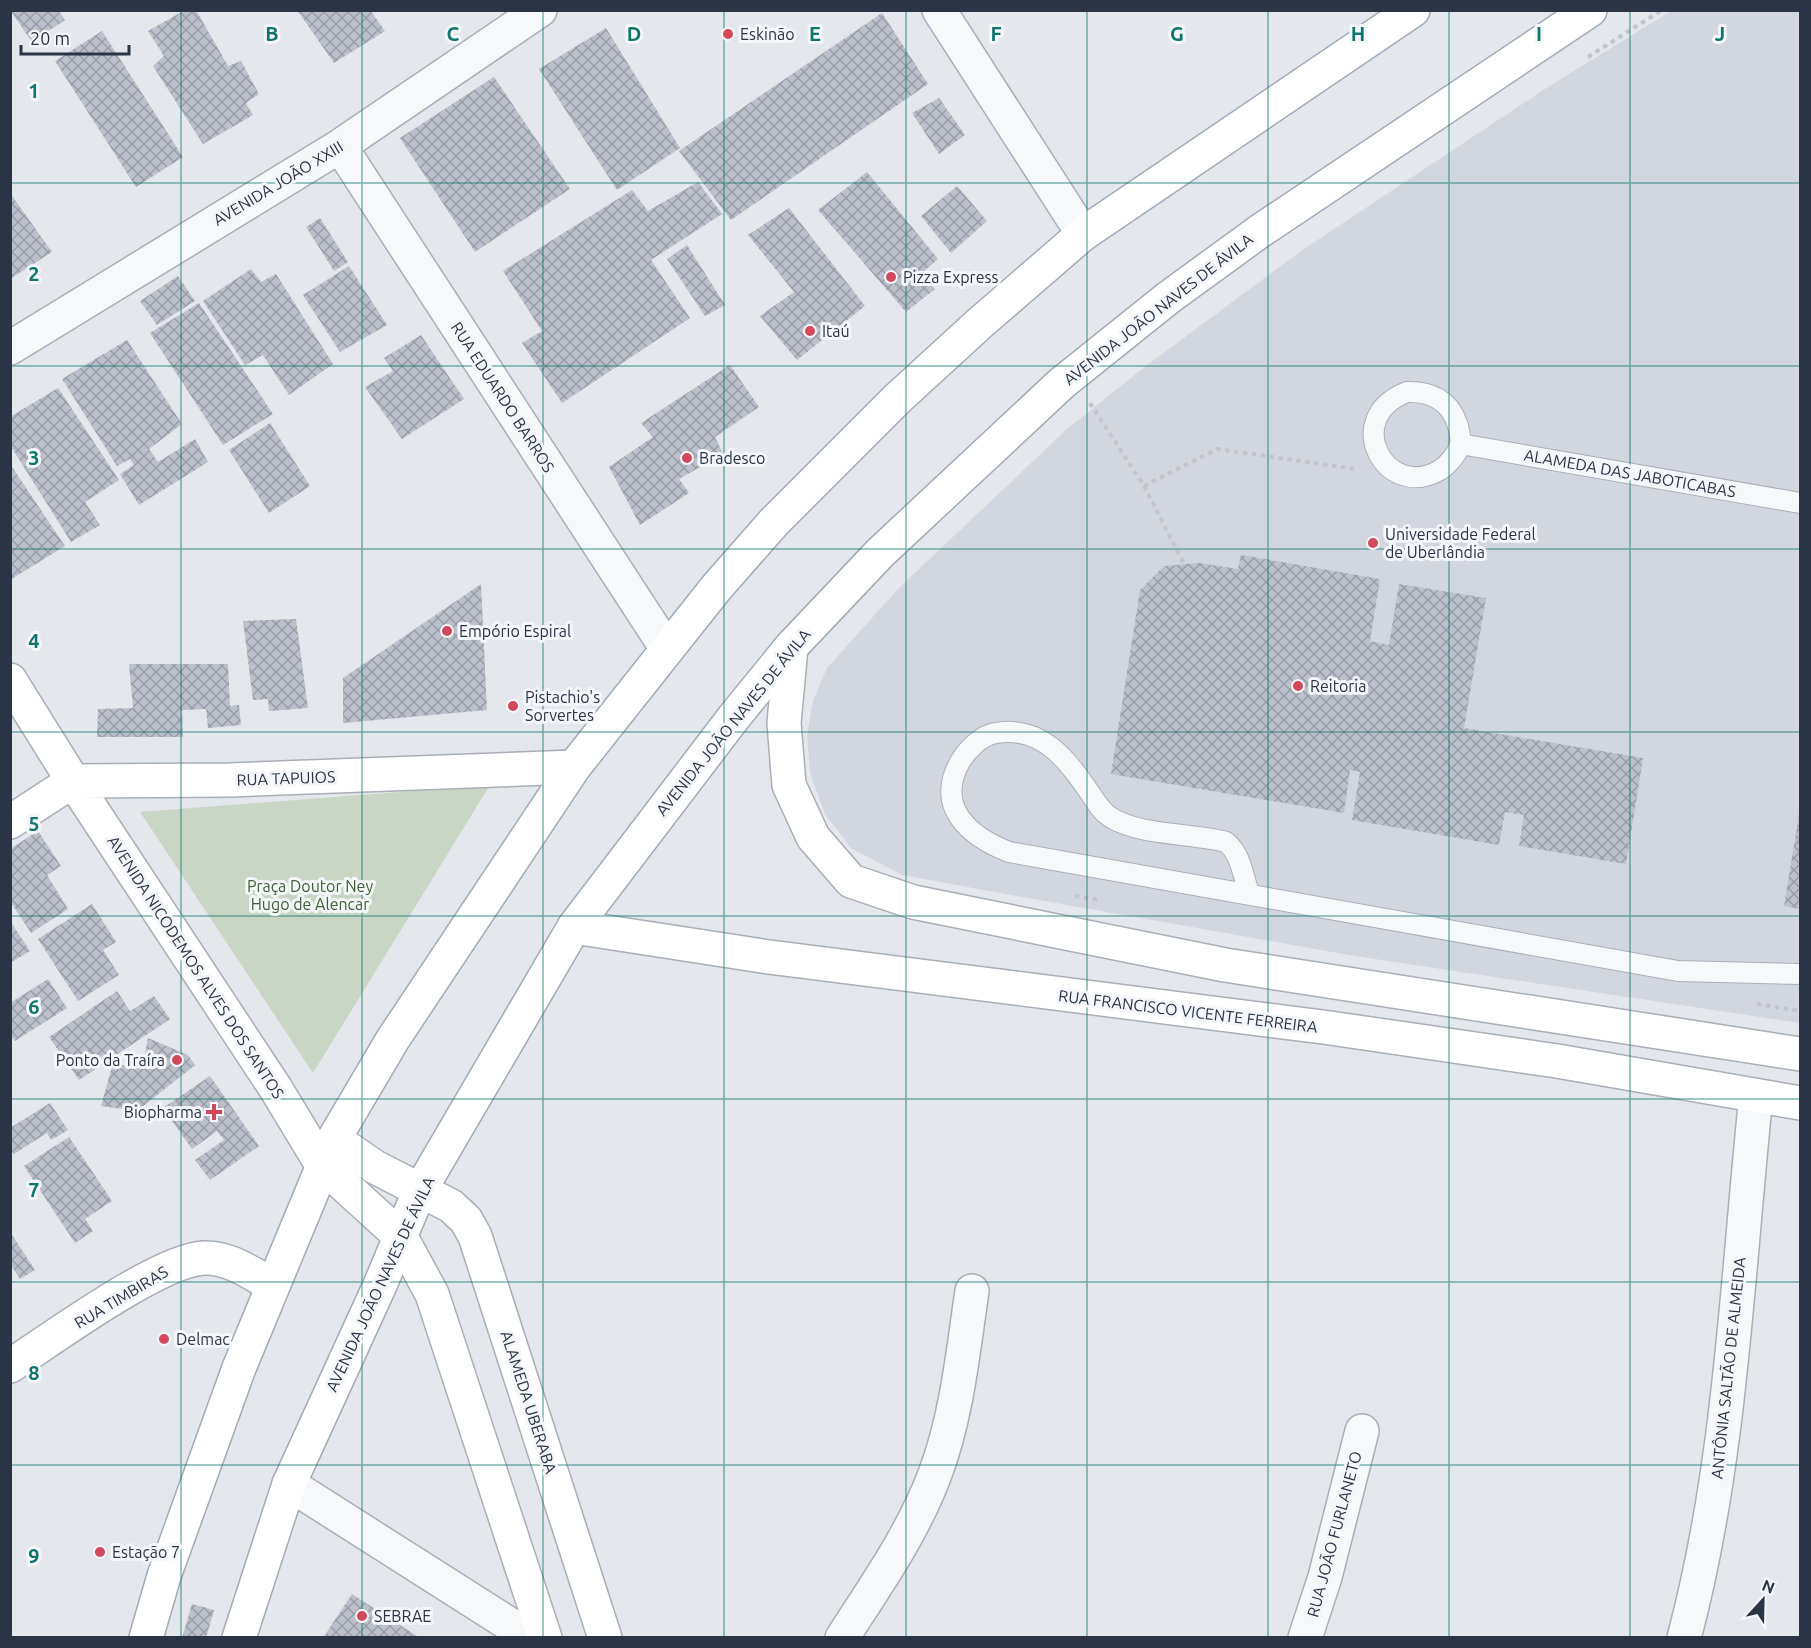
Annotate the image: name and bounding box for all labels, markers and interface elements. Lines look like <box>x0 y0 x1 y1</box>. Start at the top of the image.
scale bar <box>21 18 129 56</box>
text: B <box>265 22 279 45</box>
text: C <box>447 22 460 45</box>
text: D <box>627 22 641 45</box>
text: E <box>809 22 821 45</box>
text: F <box>990 22 1002 45</box>
text: G <box>1170 22 1184 45</box>
text: H <box>1351 22 1365 45</box>
text: I <box>1536 22 1542 45</box>
text: J <box>1715 22 1725 45</box>
place label: Eskinão <box>740 25 795 43</box>
marker: Eskinão <box>721 27 735 41</box>
text: 20 m <box>30 28 70 48</box>
text: 1 <box>28 79 40 102</box>
street label: AVENIDA JOÃO XXIII <box>209 136 346 229</box>
street label: AVENIDA JOÃO NAVES DE ÁVILA <box>1059 228 1257 388</box>
text: 2 <box>28 262 40 285</box>
place label: Pizza Express <box>903 268 998 286</box>
marker: Pizza Express <box>884 270 898 284</box>
street label: RUA EDUARDO BARROS <box>448 319 558 475</box>
place label: Itaú <box>822 322 850 340</box>
marker: Itaú <box>803 324 817 338</box>
text: 3 <box>28 446 40 469</box>
street label: ALAMEDA DAS JABOTICABAS <box>1523 446 1737 500</box>
place label: Bradesco <box>699 449 765 467</box>
marker: Bradesco <box>680 451 694 465</box>
place label: Universidade Federal de Uberlândia <box>1385 525 1536 561</box>
marker: Universidade Federal de Uberlândia <box>1366 536 1380 550</box>
place label: Empório Espiral <box>459 622 571 640</box>
street label: AVENIDA JOÃO NAVES DE ÁVILA <box>651 623 814 819</box>
marker: Empório Espiral <box>440 624 454 638</box>
text: 4 <box>28 629 40 652</box>
place label: Reitoria <box>1310 677 1366 695</box>
marker: Reitoria <box>1291 679 1305 693</box>
place label: Pistachio's Sorvertes <box>525 688 600 724</box>
marker: Pistachio's Sorvertes <box>506 699 520 713</box>
street label: RUA TAPUIOS <box>236 767 336 789</box>
text: 5 <box>28 812 40 835</box>
street label: AVENIDA NICODEMOS ALVES DOS SANTOS <box>104 832 288 1102</box>
park label: Praça Doutor Ney Hugo de Alencar <box>247 877 373 913</box>
street label: RUA FRANCISCO VICENTE FERREIRA <box>1057 986 1319 1036</box>
text: 6 <box>28 995 40 1018</box>
place label: Ponto da Traíra <box>56 1051 165 1069</box>
marker: Ponto da Traíra <box>170 1053 184 1067</box>
place label: Biopharma <box>124 1103 202 1121</box>
marker: Biopharma <box>207 1105 221 1119</box>
street label: AVENIDA JOÃO NAVES DE ÁVILA <box>320 1172 438 1394</box>
text: 7 <box>28 1178 40 1201</box>
street label: ANTÔNIA SALTÃO DE ALMEIDA <box>1706 1255 1749 1480</box>
street label: RUA TIMBIRAS <box>71 1262 171 1332</box>
street label: ALAMEDA UBERABA <box>497 1328 561 1476</box>
place label: Delmac <box>176 1330 230 1348</box>
marker: Delmac <box>157 1332 171 1346</box>
text: 8 <box>28 1361 40 1384</box>
street label: RUA JOÃO FURLANETO <box>1302 1449 1365 1619</box>
place label: Estação 7 <box>112 1543 180 1561</box>
text: 9 <box>28 1544 40 1567</box>
marker: Estação 7 <box>93 1545 107 1559</box>
north arrow <box>1733 1570 1793 1630</box>
text: N <box>1760 1576 1778 1597</box>
place label: SEBRAE <box>374 1607 431 1625</box>
marker: SEBRAE <box>355 1609 369 1623</box>

